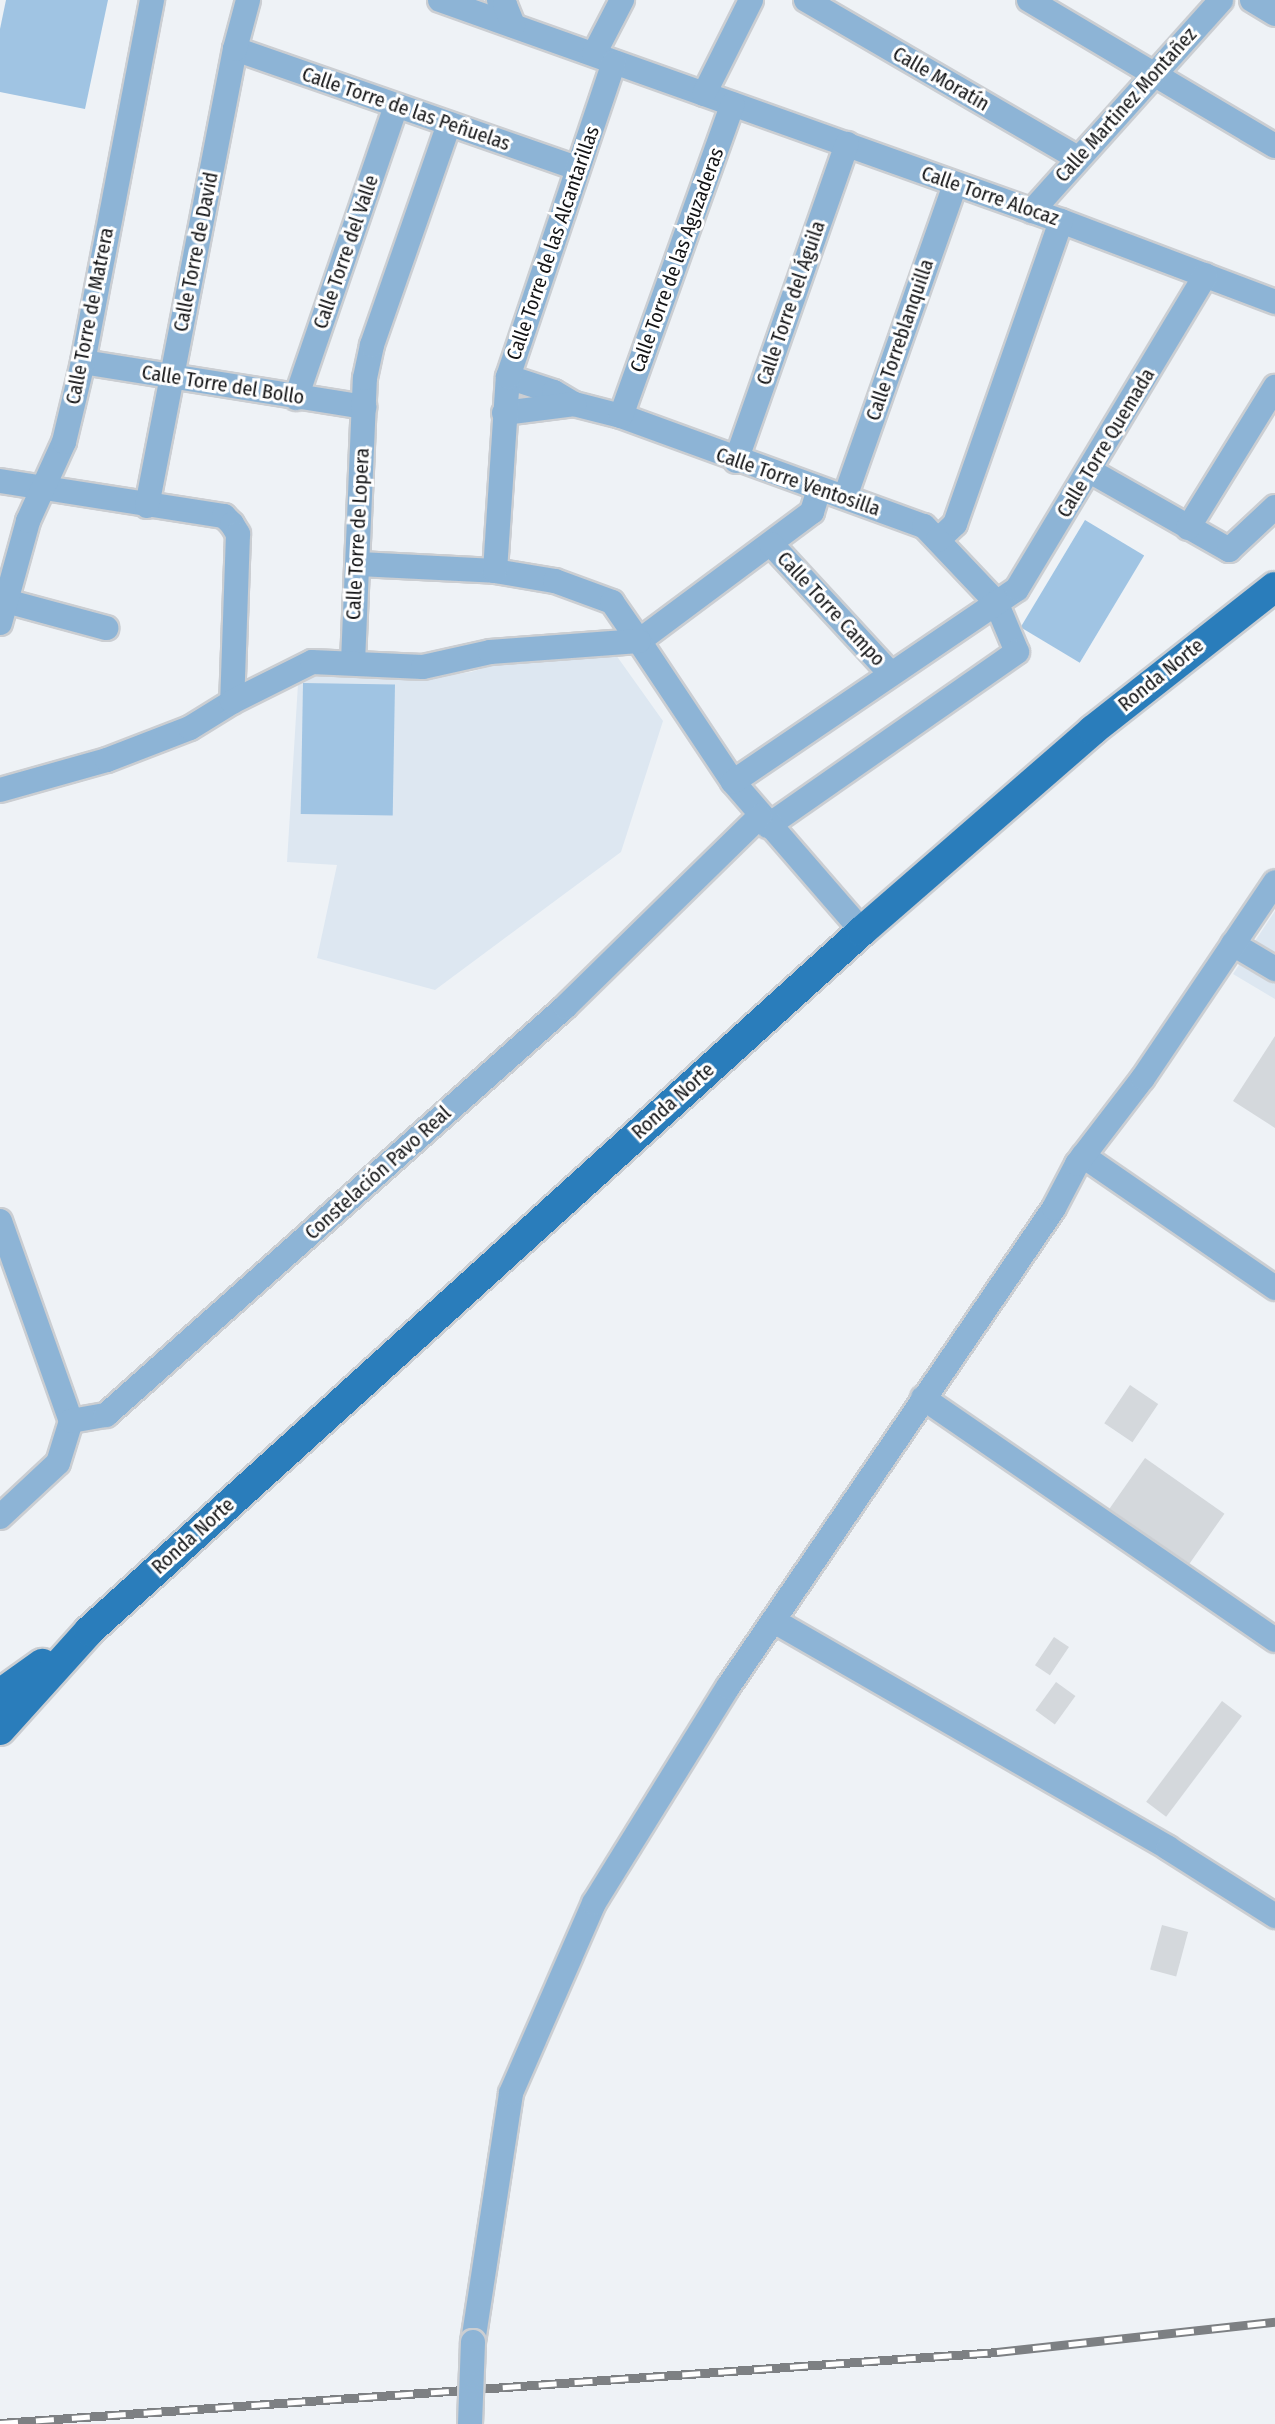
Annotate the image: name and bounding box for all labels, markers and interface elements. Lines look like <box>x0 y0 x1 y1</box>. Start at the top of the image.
street label: Calle Martinez Montañez <box>1050 23 1202 187</box>
street label: Calle Moratín <box>888 42 994 116</box>
street label: Calle Torre de las Peñuelas <box>299 62 513 156</box>
street label: Calle Torre de las Alcantarillas <box>502 123 604 363</box>
street label: Calle Torre de las Aguzaderas <box>625 144 729 376</box>
street label: Calle Torre Alocaz <box>918 161 1062 231</box>
street label: Calle Torre de David <box>169 170 223 334</box>
street label: Calle Torre del Valle <box>308 172 384 332</box>
street label: Calle Torre del Águila <box>752 218 830 388</box>
street label: Calle Torre de Matrera <box>61 226 119 406</box>
street label: Calle Torreblanquilla <box>861 256 939 424</box>
street label: Calle Torre del Bollo <box>140 360 306 410</box>
street label: Calle Torre Quemada <box>1052 364 1160 522</box>
street label: Calle Torre Ventosilla <box>713 443 883 521</box>
street label: Calle Torre de Lopera <box>342 447 374 621</box>
street label: Calle Torre Campo <box>772 547 890 671</box>
street label: Ronda Norte <box>1114 633 1208 717</box>
street label: Ronda Norte <box>627 1058 719 1144</box>
street label: Constelación Pavo Real <box>300 1101 456 1245</box>
street label: Ronda Norte <box>147 1493 239 1579</box>

